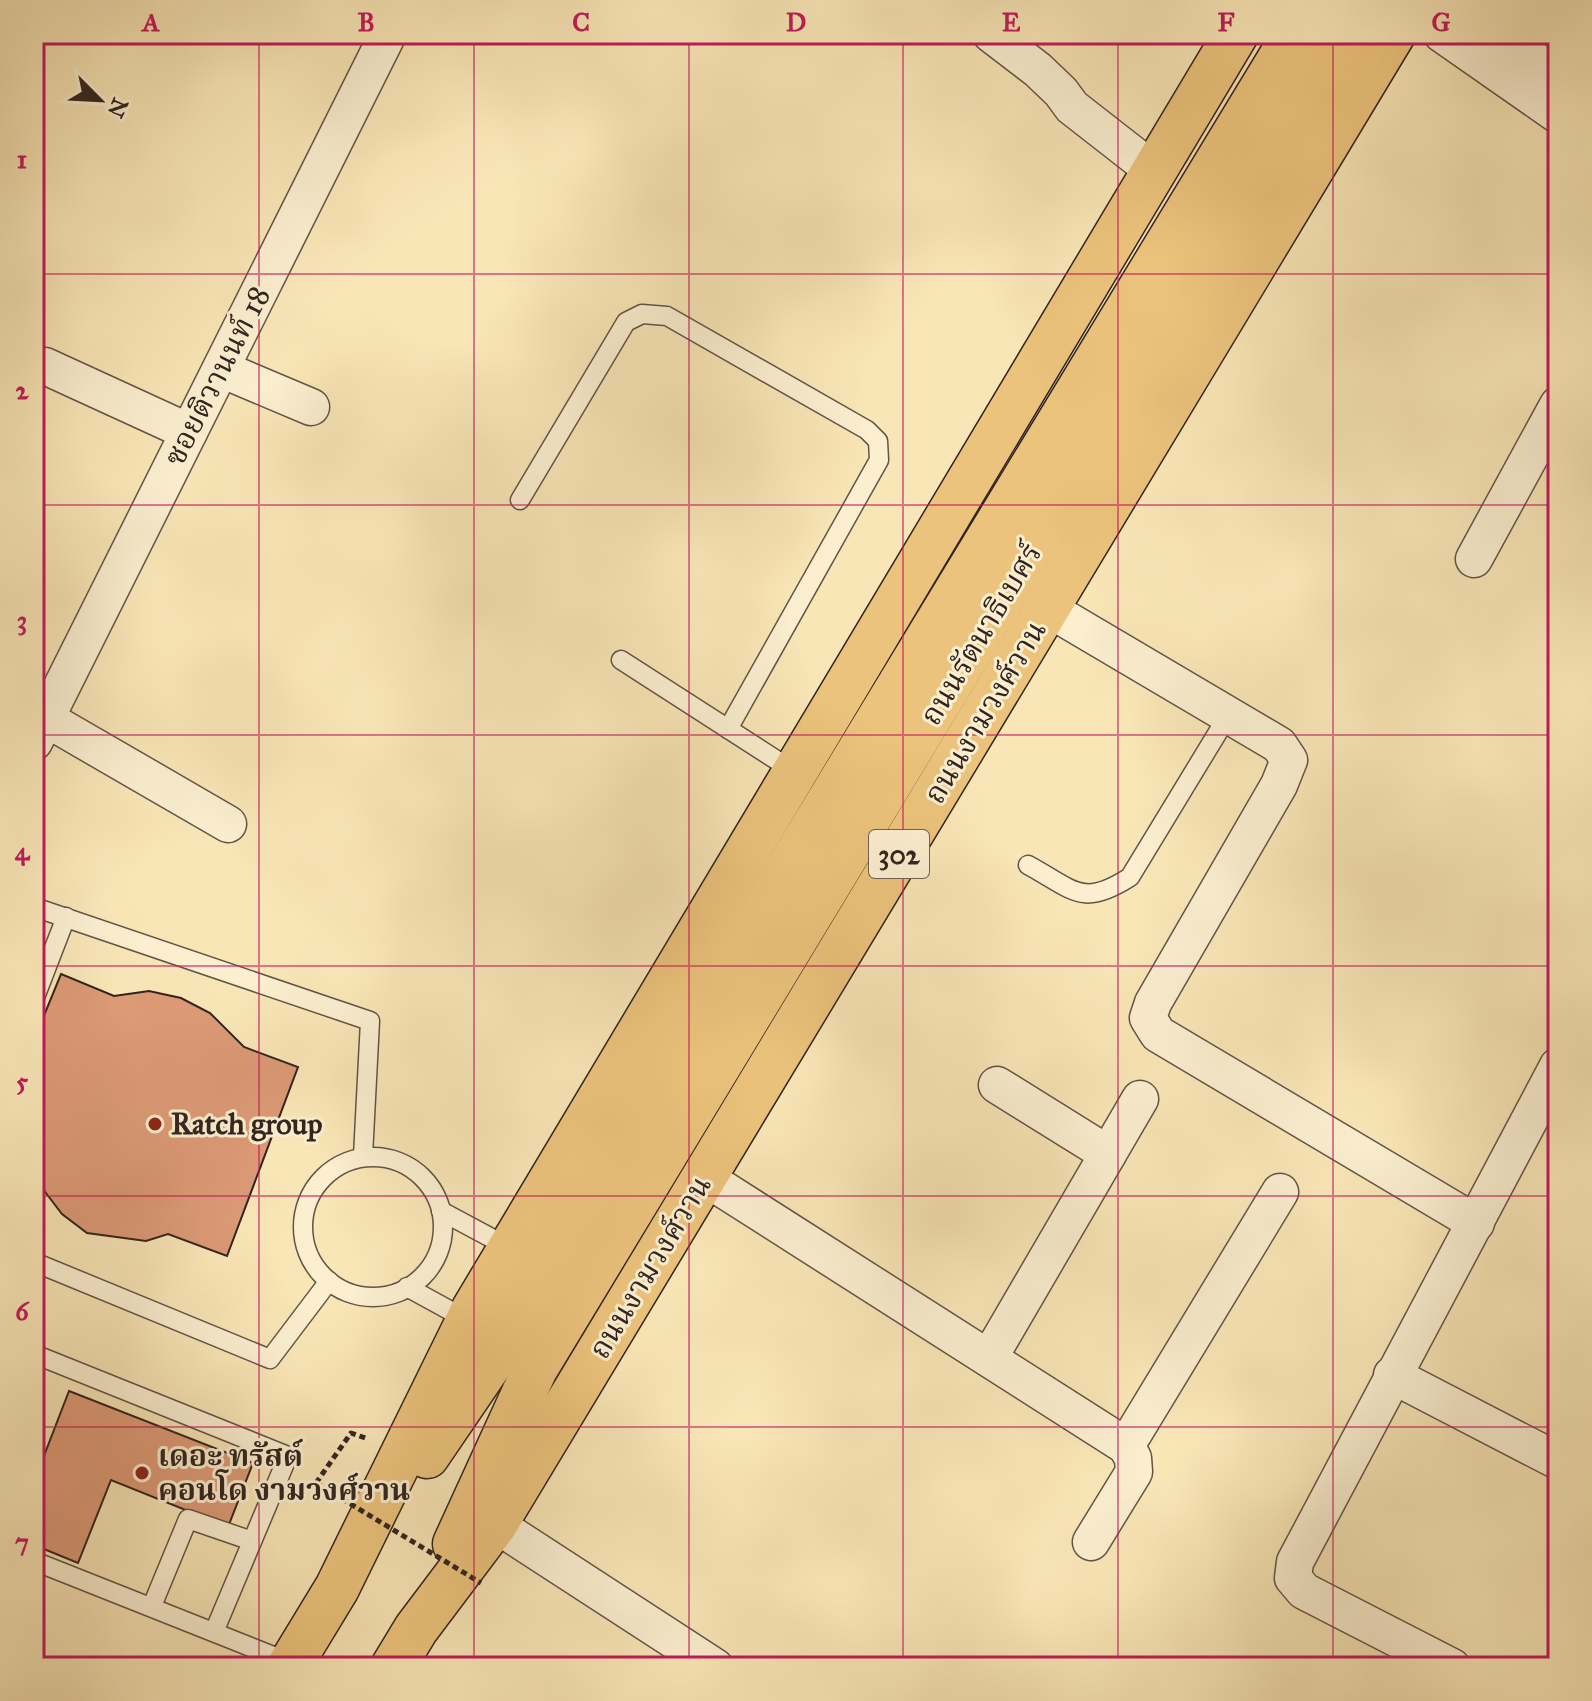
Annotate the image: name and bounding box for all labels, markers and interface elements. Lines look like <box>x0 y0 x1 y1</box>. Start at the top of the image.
text: A <box>140 6 160 38</box>
text: B <box>357 6 375 38</box>
text: C <box>572 6 590 38</box>
text: D <box>786 6 806 38</box>
text: E <box>1002 6 1021 38</box>
text: F <box>1218 6 1235 38</box>
text: G <box>1431 6 1451 38</box>
north arrow <box>60 60 140 140</box>
text: N <box>102 94 134 122</box>
text: 1 <box>17 143 27 175</box>
street label: ซอยติวานนท์ 18 <box>156 280 278 472</box>
text: 2 <box>16 374 30 406</box>
street label: ถนนรัตนาธิเบศร์ <box>913 536 1050 732</box>
text: 3 <box>17 604 27 636</box>
street label: ถนนงามวงศ์วาน <box>916 614 1054 810</box>
road number: 302 <box>869 830 929 878</box>
text: 4 <box>15 835 31 867</box>
text: 5 <box>16 1065 29 1097</box>
place label: Ratch group <box>171 1106 323 1142</box>
marker: Ratch group <box>146 1115 164 1133</box>
street label: ถนนงามวงศ์วาน <box>581 1169 719 1365</box>
text: 6 <box>15 1295 30 1327</box>
place label: เดอะ ทรัสต์ คอนโด งามวงศ์วาน <box>158 1438 410 1508</box>
marker: เดอะ ทรัสต์ คอนโด งามวงศ์วาน <box>133 1464 151 1482</box>
text: 7 <box>15 1526 29 1558</box>

